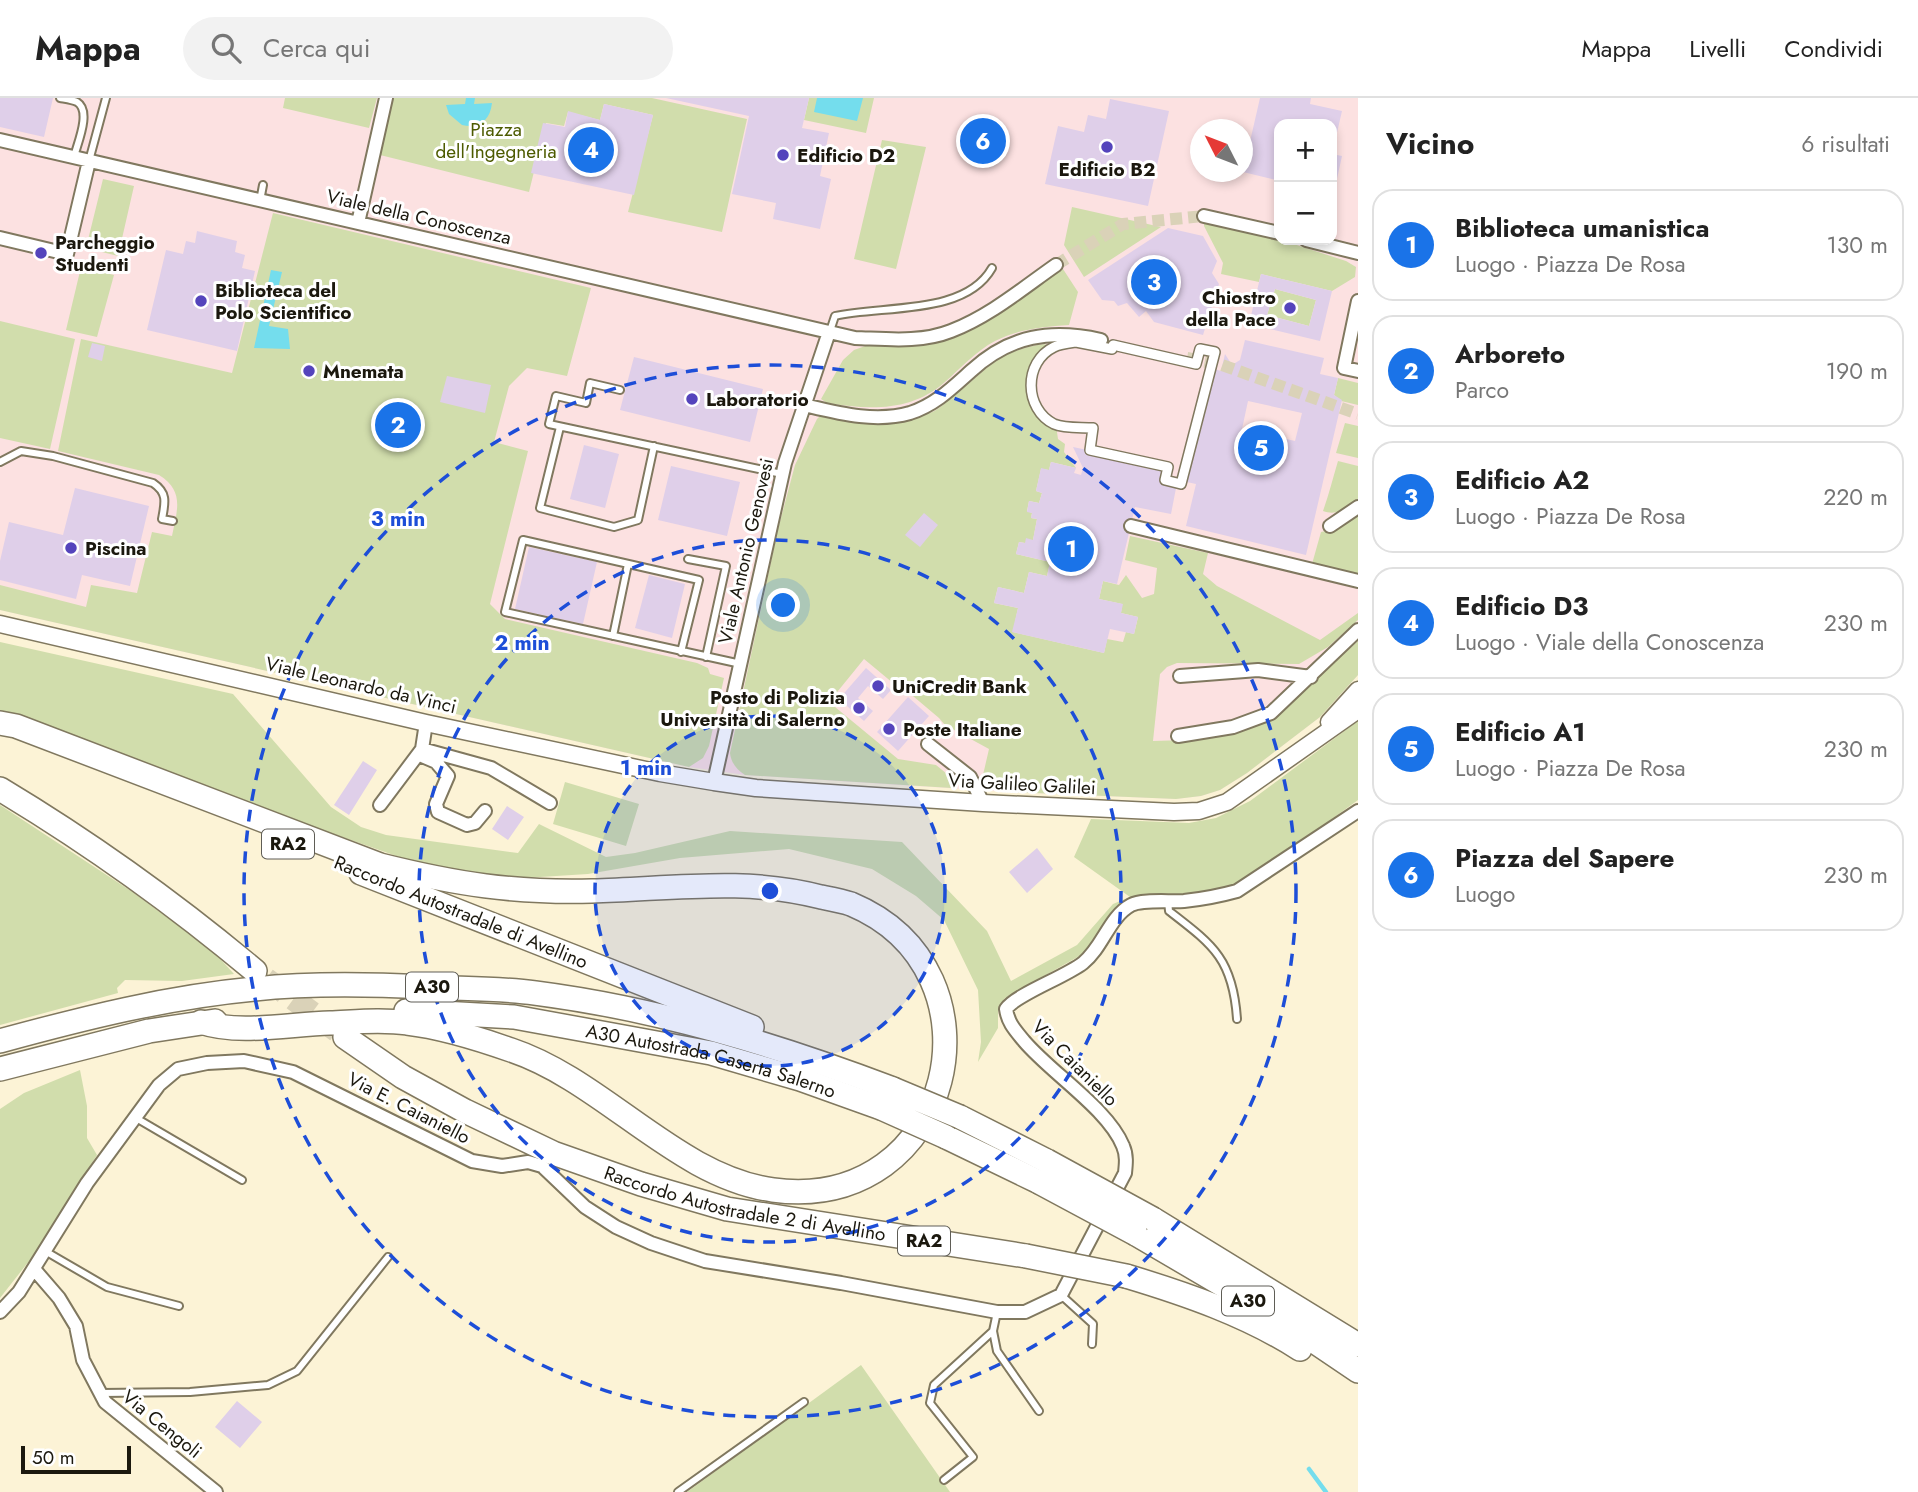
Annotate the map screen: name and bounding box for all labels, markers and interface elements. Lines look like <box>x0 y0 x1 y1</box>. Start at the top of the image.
search box <box>183 17 673 80</box>
text: Mappa <box>35 25 141 72</box>
icon: search <box>207 29 245 67</box>
text: Cerca qui <box>263 29 370 67</box>
text: Mappa <box>1581 31 1651 66</box>
text: Livelli <box>1689 31 1746 66</box>
text: Condividi <box>1784 31 1883 66</box>
pin: 6 <box>960 115 1006 167</box>
park label: Piazza dell'Ingegneria <box>435 116 557 165</box>
north arrow <box>1190 119 1253 182</box>
map controls <box>1274 119 1337 245</box>
button: + <box>1274 119 1337 182</box>
text: Vicino <box>1386 122 1474 165</box>
pin: 4 <box>568 124 614 176</box>
text: 6 risultati <box>1801 127 1890 161</box>
marker: Edificio B2 <box>1099 139 1115 155</box>
place label: Edificio D2 <box>797 142 895 169</box>
marker: Edificio D2 <box>775 147 791 163</box>
place label: Edificio B2 <box>1059 156 1155 183</box>
button: − <box>1274 182 1337 245</box>
street label: Viale della Conoscenza <box>324 183 514 251</box>
text: Biblioteca umanistica <box>1455 209 1709 247</box>
text: 1 <box>1405 228 1417 262</box>
text: 130 m <box>1826 228 1888 262</box>
place label: Parcheggio Studenti <box>55 229 155 278</box>
marker: Parcheggio Studenti <box>33 245 49 261</box>
text: Luogo · Piazza De Rosa <box>1455 247 1686 281</box>
pin: 3 <box>1131 256 1177 308</box>
place label: Biblioteca del Polo Scientifico <box>215 277 352 326</box>
place label: Chiostro della Pace <box>1185 284 1276 333</box>
marker: Biblioteca del Polo Scientifico <box>193 293 209 309</box>
marker: Chiostro della Pace <box>1282 300 1298 316</box>
text: Arboreto <box>1455 335 1565 373</box>
text: 2 <box>1403 354 1419 388</box>
text: 190 m <box>1826 354 1888 388</box>
place label: Mnemata <box>323 358 404 385</box>
marker: Mnemata <box>301 363 317 379</box>
text: Parco <box>1455 373 1509 407</box>
place label: Laboratorio <box>706 386 809 413</box>
marker: Laboratorio <box>684 391 700 407</box>
pin: 2 <box>375 399 421 451</box>
pin: 5 <box>1238 422 1284 474</box>
street label: Viale Antonio Genovesi <box>711 455 781 647</box>
text: Edificio A2 <box>1455 461 1589 499</box>
text: 3 <box>1404 480 1418 514</box>
text: 220 m <box>1823 480 1888 514</box>
text: Luogo · Piazza De Rosa <box>1455 499 1686 533</box>
text: 3 min <box>371 504 425 534</box>
pin: 1 <box>1048 523 1094 575</box>
place label: Piscina <box>85 535 147 562</box>
marker: Piscina <box>63 540 79 556</box>
text: Edificio D3 <box>1455 587 1588 625</box>
your location <box>766 588 800 622</box>
text: 4 <box>1403 606 1419 640</box>
text: 230 m <box>1824 606 1888 640</box>
text: Luogo · Viale della Conoscenza <box>1455 625 1764 659</box>
text: 2 min <box>494 628 550 658</box>
street label: Viale Leonardo da Vinci <box>263 650 459 720</box>
place label: UniCredit Bank <box>892 673 1027 700</box>
marker: UniCredit Bank <box>870 678 886 694</box>
place label: Posto di Polizia Università di Salerno <box>660 684 845 733</box>
marker: Posto di Polizia Università di Salerno <box>851 700 867 716</box>
text: Edificio A1 <box>1455 713 1586 751</box>
place label: Poste Italiane <box>903 716 1022 743</box>
marker: Poste Italiane <box>881 721 897 737</box>
text: 5 <box>1404 732 1418 766</box>
text: 230 m <box>1824 732 1888 766</box>
text: Luogo · Piazza De Rosa <box>1455 751 1686 785</box>
text: 1 min <box>620 753 672 783</box>
street label: Via Galileo Galilei <box>947 767 1097 801</box>
road number: RA2 <box>262 830 314 858</box>
text: Piazza del Sapere <box>1455 839 1674 877</box>
street label: Raccordo Autostradale di Avellino <box>330 849 592 975</box>
text: 6 <box>1403 858 1419 892</box>
text: 230 m <box>1824 858 1888 892</box>
text: Luogo <box>1455 877 1515 911</box>
centre of rings <box>758 879 782 903</box>
road number: A30 <box>406 972 458 1002</box>
street label: Via Caianiello <box>1026 1014 1124 1112</box>
street label: A30 Autostrada Caserta Salerno <box>584 1017 840 1104</box>
street label: Via E. Caianiello <box>343 1066 475 1150</box>
street label: Raccordo Autostradale 2 di Avellino <box>601 1159 888 1247</box>
road number: RA2 <box>898 1226 950 1256</box>
road number: A30 <box>1222 1286 1274 1316</box>
street label: Via Cengoli <box>116 1383 208 1465</box>
scale bar <box>21 1443 131 1475</box>
text: 50 m <box>32 1444 75 1471</box>

